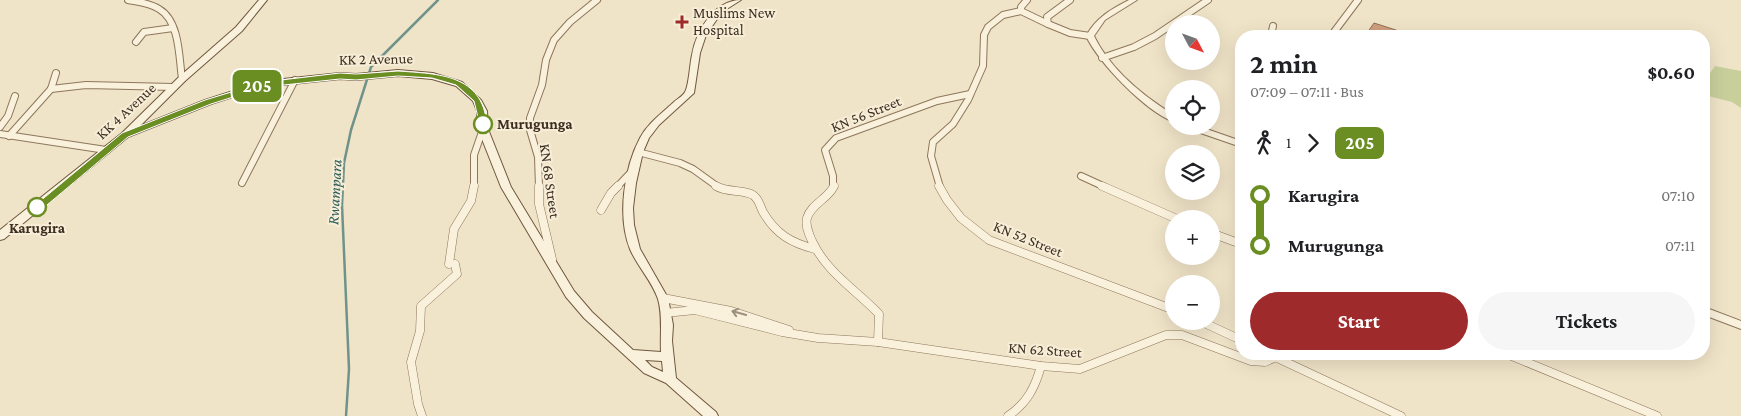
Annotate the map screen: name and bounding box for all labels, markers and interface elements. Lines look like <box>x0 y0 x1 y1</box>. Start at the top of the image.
place label: Muslims New Hospital <box>693 5 776 39</box>
marker: Muslims New Hospital <box>675 15 689 29</box>
north arrow <box>1165 15 1220 70</box>
map controls <box>1165 15 1220 330</box>
text: 2 min <box>1250 48 1318 79</box>
street label: KK 2 Avenue <box>339 50 414 68</box>
text: $0.60 <box>1647 62 1695 83</box>
line badge: 205 <box>228 70 286 102</box>
text: 205 <box>243 76 271 96</box>
street label: KK 4 Avenue <box>93 79 159 142</box>
button: locate <box>1165 80 1220 135</box>
text: 07:09 – 07:11 · Bus <box>1250 83 1364 100</box>
street label: KN 56 Street <box>829 92 904 135</box>
marker: Murugunga <box>473 114 493 134</box>
place label: Murugunga <box>497 116 573 132</box>
icon: walk <box>1250 129 1278 157</box>
icon: forward <box>1299 129 1327 157</box>
text: 205 <box>1345 133 1374 153</box>
text: 1 <box>1286 134 1291 151</box>
street label: KN 68 Street <box>537 143 563 220</box>
button: layers <box>1165 145 1220 200</box>
water label: Rwampara <box>324 158 346 225</box>
text: Karugira <box>1288 185 1359 206</box>
text: 07:10 <box>1661 187 1695 204</box>
marker: Karugira <box>27 197 47 217</box>
button: + <box>1165 210 1220 265</box>
street label: KN 52 Street <box>991 218 1066 260</box>
place label: Karugira <box>9 220 66 236</box>
text: Murugunga <box>1288 235 1384 256</box>
text: 07:11 <box>1665 237 1695 254</box>
button: − <box>1165 275 1220 330</box>
button: Start <box>1250 292 1468 350</box>
button: Tickets <box>1478 292 1695 350</box>
one-way arrow <box>731 308 747 318</box>
street label: KN 62 Street <box>1008 339 1083 361</box>

